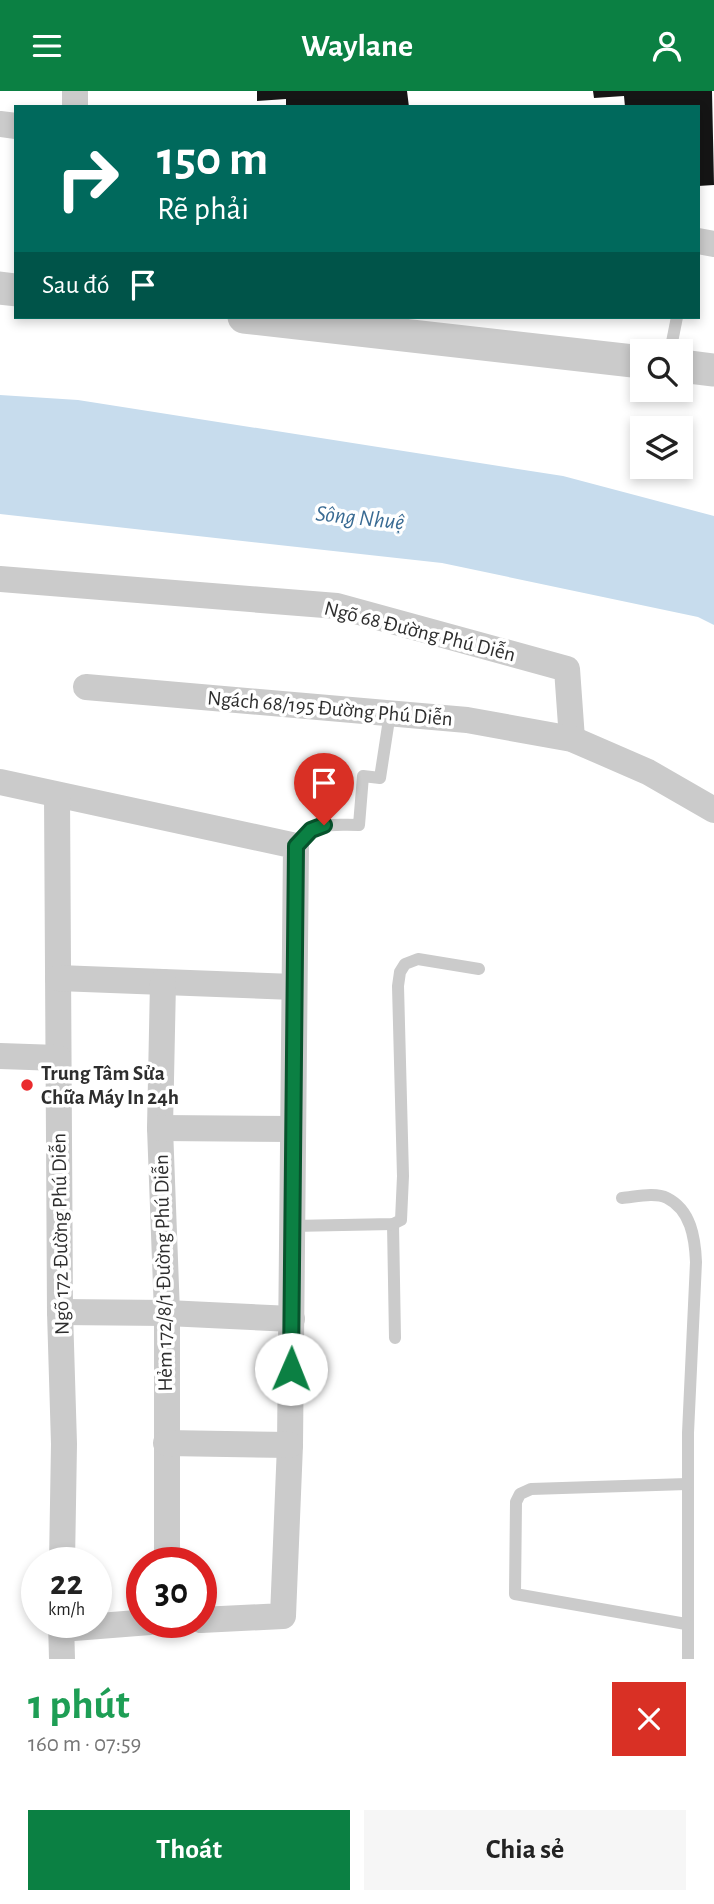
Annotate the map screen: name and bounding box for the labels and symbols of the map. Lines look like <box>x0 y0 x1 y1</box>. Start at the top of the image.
water label: Sông Nhuệ <box>314 502 406 535</box>
street label: Ngõ 68 Đường Phú Diễn <box>322 597 518 665</box>
street label: Ngách 68/195 Đường Phú Diễn <box>206 686 454 730</box>
pin <box>294 753 354 825</box>
place label: Trung Tâm Sửa Chữa Máy In 24h <box>41 1063 179 1108</box>
marker: Trung Tâm Sửa Chữa Máy In 24h <box>19 1077 35 1093</box>
street label: Ngõ 172 Đường Phú Diễn <box>47 1133 73 1335</box>
street label: Hẻm 172/8/1 Đường Phú Diễn <box>150 1154 176 1392</box>
position arrow <box>254 1332 328 1406</box>
speed limit sign: 30 <box>126 1547 217 1638</box>

